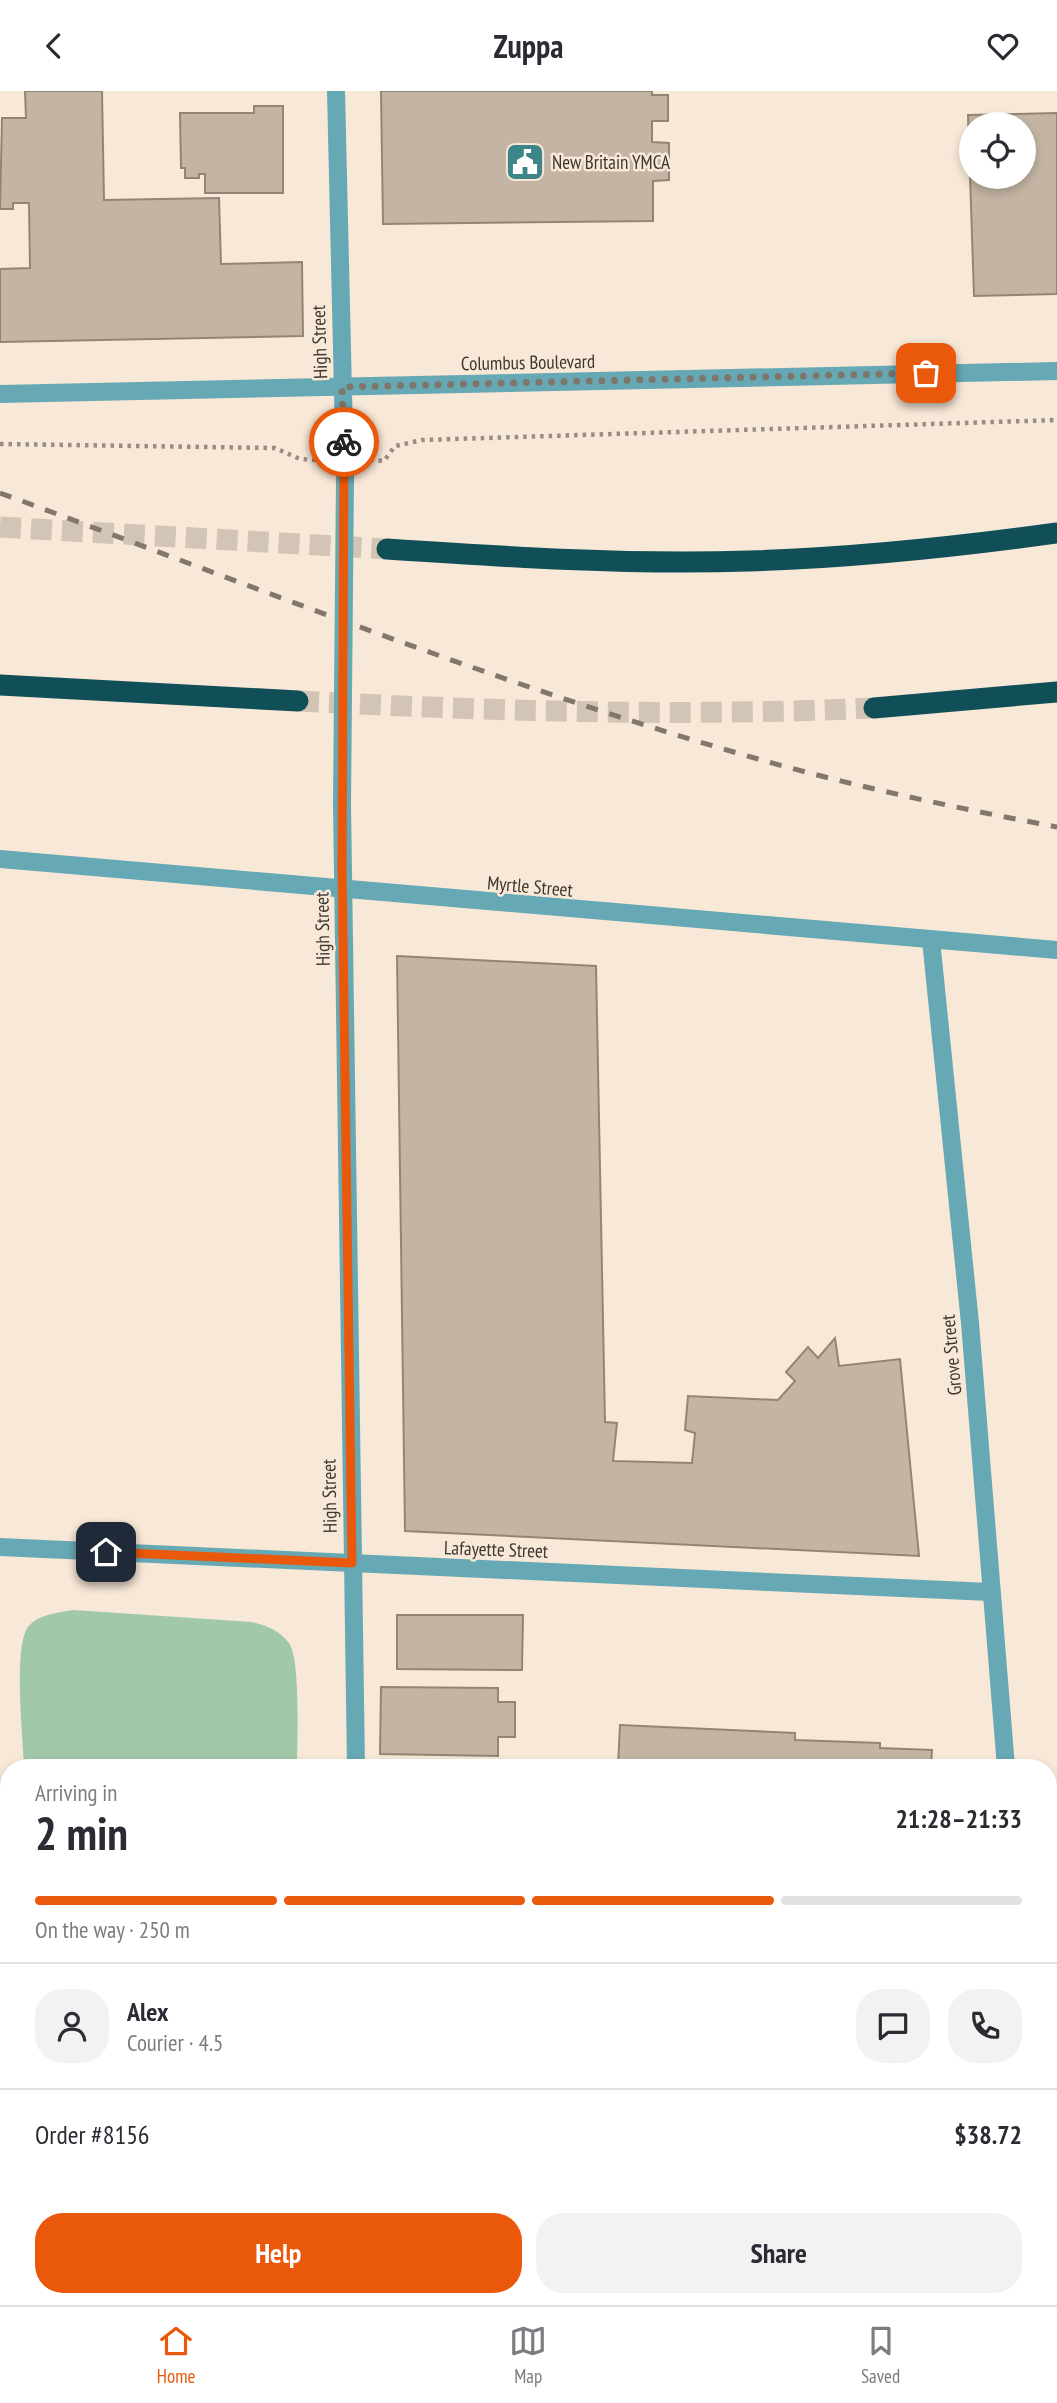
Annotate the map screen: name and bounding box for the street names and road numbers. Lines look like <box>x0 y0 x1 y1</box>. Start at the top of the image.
street label: High Street <box>306 304 332 380</box>
street label: Columbus Boulevard <box>461 349 595 375</box>
street label: Myrtle Street <box>486 870 575 902</box>
street label: High Street <box>309 891 335 966</box>
street label: Grove Street <box>935 1313 966 1396</box>
street label: High Street <box>316 1458 342 1533</box>
street label: Lafayette Street <box>444 1535 549 1563</box>

